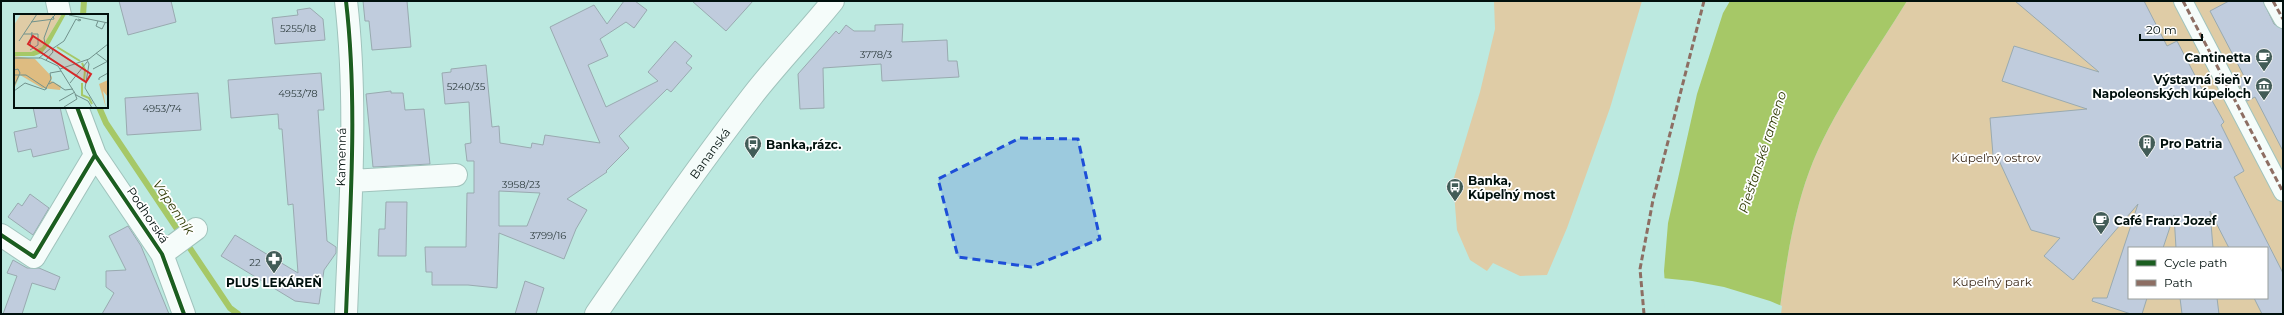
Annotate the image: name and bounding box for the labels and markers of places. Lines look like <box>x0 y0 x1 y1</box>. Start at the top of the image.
cafe icon: Cantinetta <box>2254 47 2274 72</box>
place label: Cantinetta <box>2184 50 2251 65</box>
place label: Výstavná sieň v Napoleonských kúpeľoch <box>2092 72 2252 101</box>
museum icon: Výstavná sieň v Napoleonských kúpeľoch <box>2254 76 2274 101</box>
building icon: Pro Patria <box>2137 133 2157 158</box>
bus stop icon: Banka,,rázc. <box>743 134 763 159</box>
place label: Pro Patria <box>2160 136 2222 151</box>
place label: Banka,,rázc. <box>766 137 841 152</box>
place label: Banka, Kúpeľný most <box>1468 173 1556 202</box>
bus stop icon: Banka, Kúpeľný most <box>1445 177 1465 202</box>
cafe icon: Café Franz Jozef <box>2091 210 2111 235</box>
place label: Café Franz Jozef <box>2114 213 2218 228</box>
pharmacy icon: PLUS LEKÁREŇ <box>264 249 284 274</box>
place label: PLUS LEKÁREŇ <box>226 275 322 290</box>

